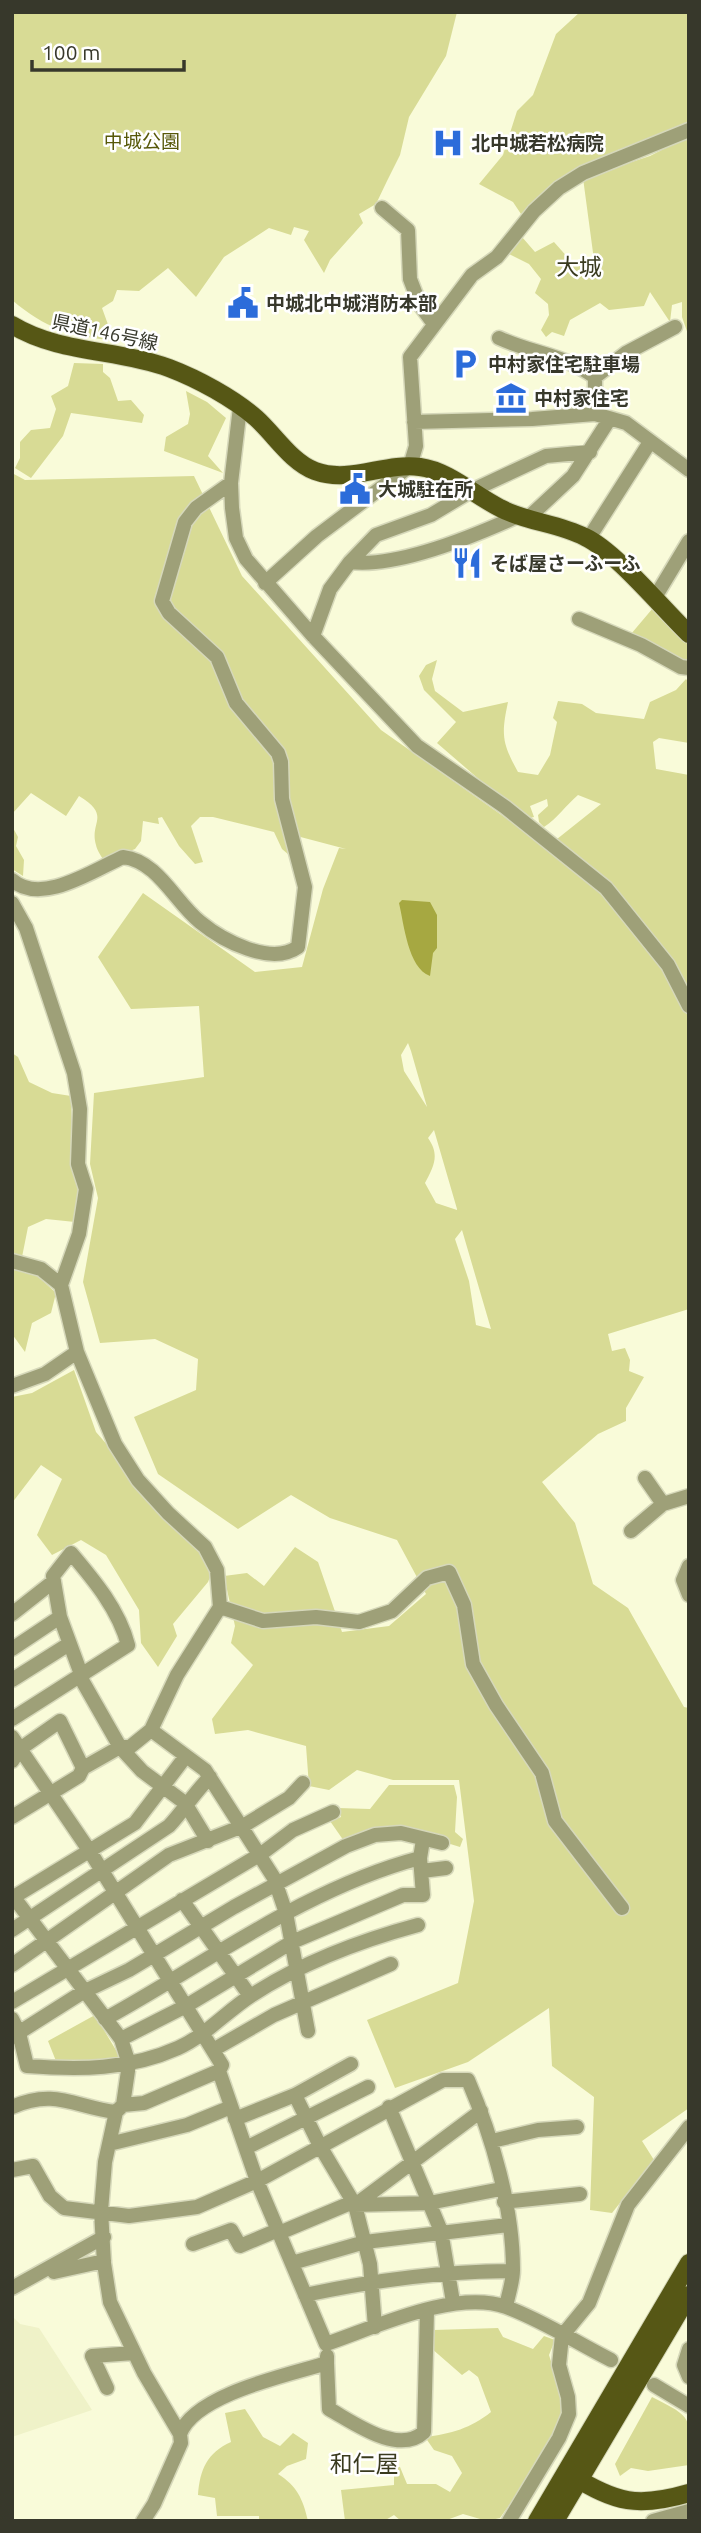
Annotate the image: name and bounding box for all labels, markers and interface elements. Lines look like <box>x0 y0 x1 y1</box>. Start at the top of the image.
scale bar <box>32 28 184 72</box>
text: 100 m <box>42 40 100 64</box>
hospital icon: 北中城若松病院 <box>431 126 465 160</box>
park label: 中城公園 <box>104 130 180 152</box>
place label: 北中城若松病院 <box>471 132 604 154</box>
district label: 大城 <box>556 254 602 279</box>
public building icon: 中城北中城消防本部 <box>226 286 260 320</box>
place label: 中城北中城消防本部 <box>266 292 437 314</box>
street label: 県道146号線 <box>50 310 160 354</box>
parking icon: 中村家住宅駐車場 <box>448 347 482 381</box>
place label: 中村家住宅駐車場 <box>488 353 640 375</box>
museum icon: 中村家住宅 <box>494 381 528 415</box>
place label: 中村家住宅 <box>534 387 629 409</box>
public building icon: 大城駐在所 <box>338 472 372 506</box>
place label: 大城駐在所 <box>378 478 473 500</box>
restaurant icon: そば屋さーふーふ <box>450 546 484 580</box>
place label: そば屋さーふーふ <box>490 552 640 574</box>
district label: 和仁屋 <box>330 2451 399 2476</box>

